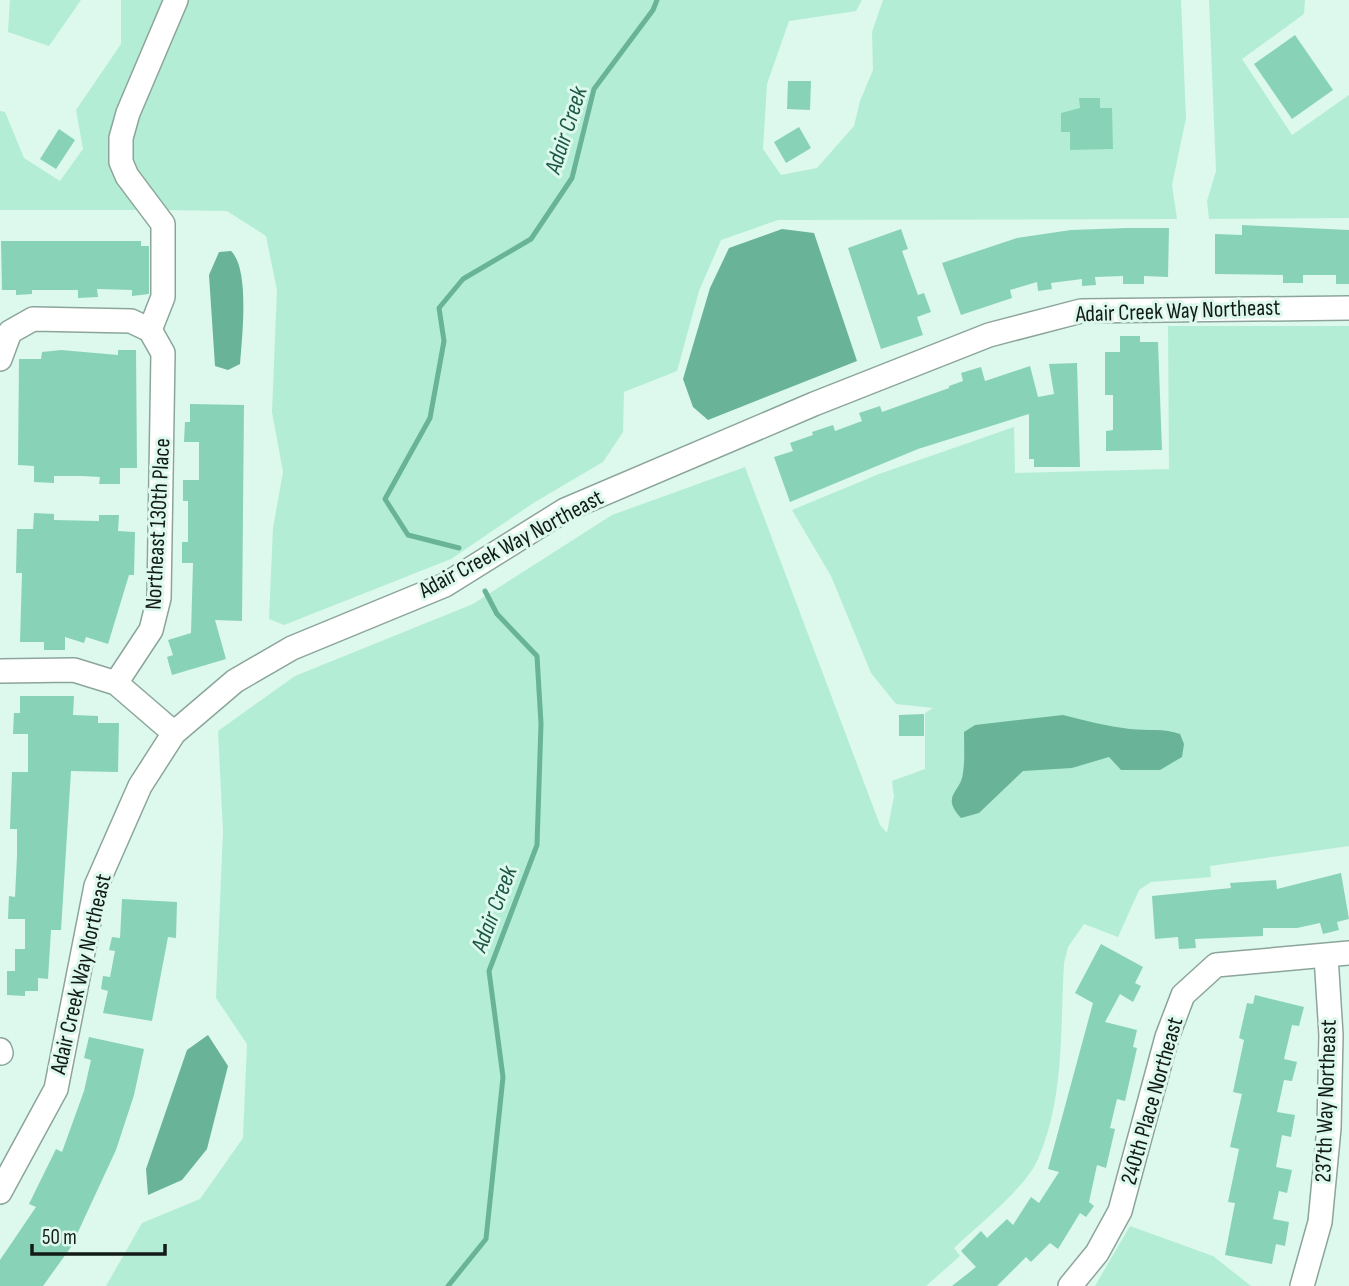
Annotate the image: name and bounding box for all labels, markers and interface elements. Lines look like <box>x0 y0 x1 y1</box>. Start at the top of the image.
water label: Adair Creek <box>538 82 594 178</box>
street label: Adair Creek Way Northeast <box>1074 293 1281 329</box>
street label: Northeast 130th Place <box>140 438 176 610</box>
street label: Adair Creek Way Northeast <box>413 484 608 605</box>
water label: Adair Creek <box>464 861 524 957</box>
street label: Adair Creek Way Northeast <box>44 871 118 1078</box>
street label: 240th Place Northeast <box>1115 1014 1189 1188</box>
street label: 237th Way Northeast <box>1309 1019 1343 1183</box>
scale bar <box>32 1212 164 1256</box>
text: 50 m <box>42 1225 77 1250</box>

